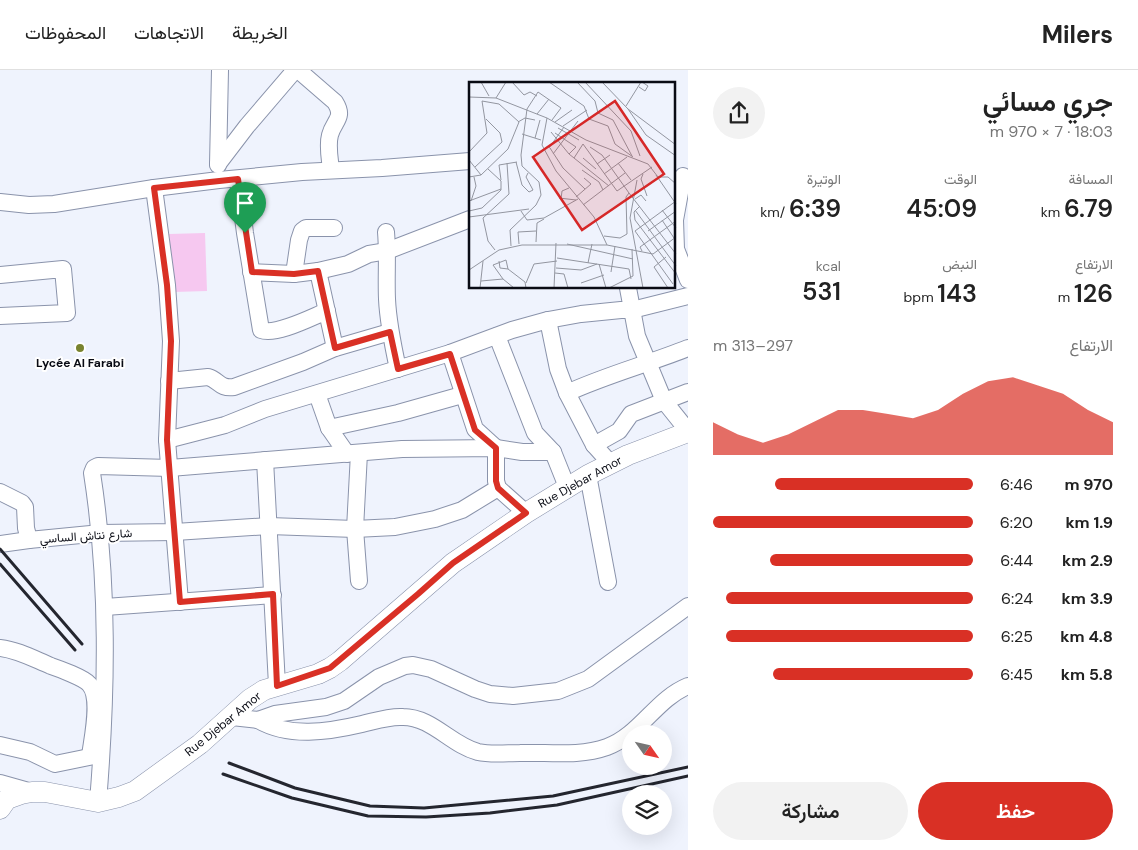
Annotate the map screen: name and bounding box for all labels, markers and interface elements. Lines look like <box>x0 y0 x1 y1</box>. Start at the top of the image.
text: Milers <box>1042 19 1113 50</box>
text: المحفوظات <box>25 21 106 45</box>
text: الاتجاهات <box>134 21 204 45</box>
text: الخريطة <box>232 21 288 45</box>
inset map <box>469 82 676 289</box>
text: جري مسائي <box>982 83 1113 120</box>
button: share <box>713 87 765 139</box>
text: 18:03 · 7 × 970 m <box>990 121 1113 142</box>
text: الوتيرة <box>807 170 841 188</box>
text: الوقت <box>944 170 977 188</box>
text: المسافة <box>1069 170 1113 188</box>
pin <box>224 182 266 233</box>
icon: arrive <box>231 189 259 217</box>
text: 6:39 <box>789 192 841 225</box>
text: 45:09 <box>906 192 977 225</box>
text: 6.79 <box>1064 192 1113 225</box>
text: /km <box>760 203 789 221</box>
text: km <box>1041 203 1064 221</box>
text: النبض <box>942 255 977 273</box>
text: الارتفاع <box>1075 255 1113 273</box>
text: kcal <box>816 257 841 275</box>
text: 531 <box>802 275 841 308</box>
text: 143 <box>937 277 977 310</box>
text: 126 <box>1074 277 1113 310</box>
text: bpm <box>904 288 937 306</box>
text: m <box>1058 288 1074 306</box>
text: 297–313 m <box>713 335 793 356</box>
text: الارتفاع <box>1070 335 1113 356</box>
marker: Lycée Al Farabi <box>74 342 86 354</box>
place label: Lycée Al Farabi <box>36 355 124 371</box>
street label: Rue Djebar Amor <box>535 452 625 512</box>
text: 6:46 <box>1000 474 1033 495</box>
text: 970 m <box>1064 474 1113 495</box>
text: 6:20 <box>1000 512 1033 533</box>
text: 1.9 km <box>1065 512 1113 533</box>
street label: شارع نتاش الساسي <box>39 525 133 549</box>
text: 6:44 <box>1000 550 1033 571</box>
text: 2.9 km <box>1062 550 1113 571</box>
text: 6:24 <box>1001 588 1033 609</box>
text: 3.9 km <box>1062 588 1113 609</box>
text: 6:25 <box>1001 626 1033 647</box>
text: 4.8 km <box>1060 626 1113 647</box>
text: 6:45 <box>1000 664 1033 685</box>
text: 5.8 km <box>1061 664 1113 685</box>
street label: Rue Djebar Amor <box>181 688 265 760</box>
north arrow <box>622 725 672 775</box>
map controls <box>622 725 672 835</box>
button: مشاركة <box>713 782 908 840</box>
button: حفظ <box>918 782 1113 840</box>
button: layers <box>622 785 672 835</box>

